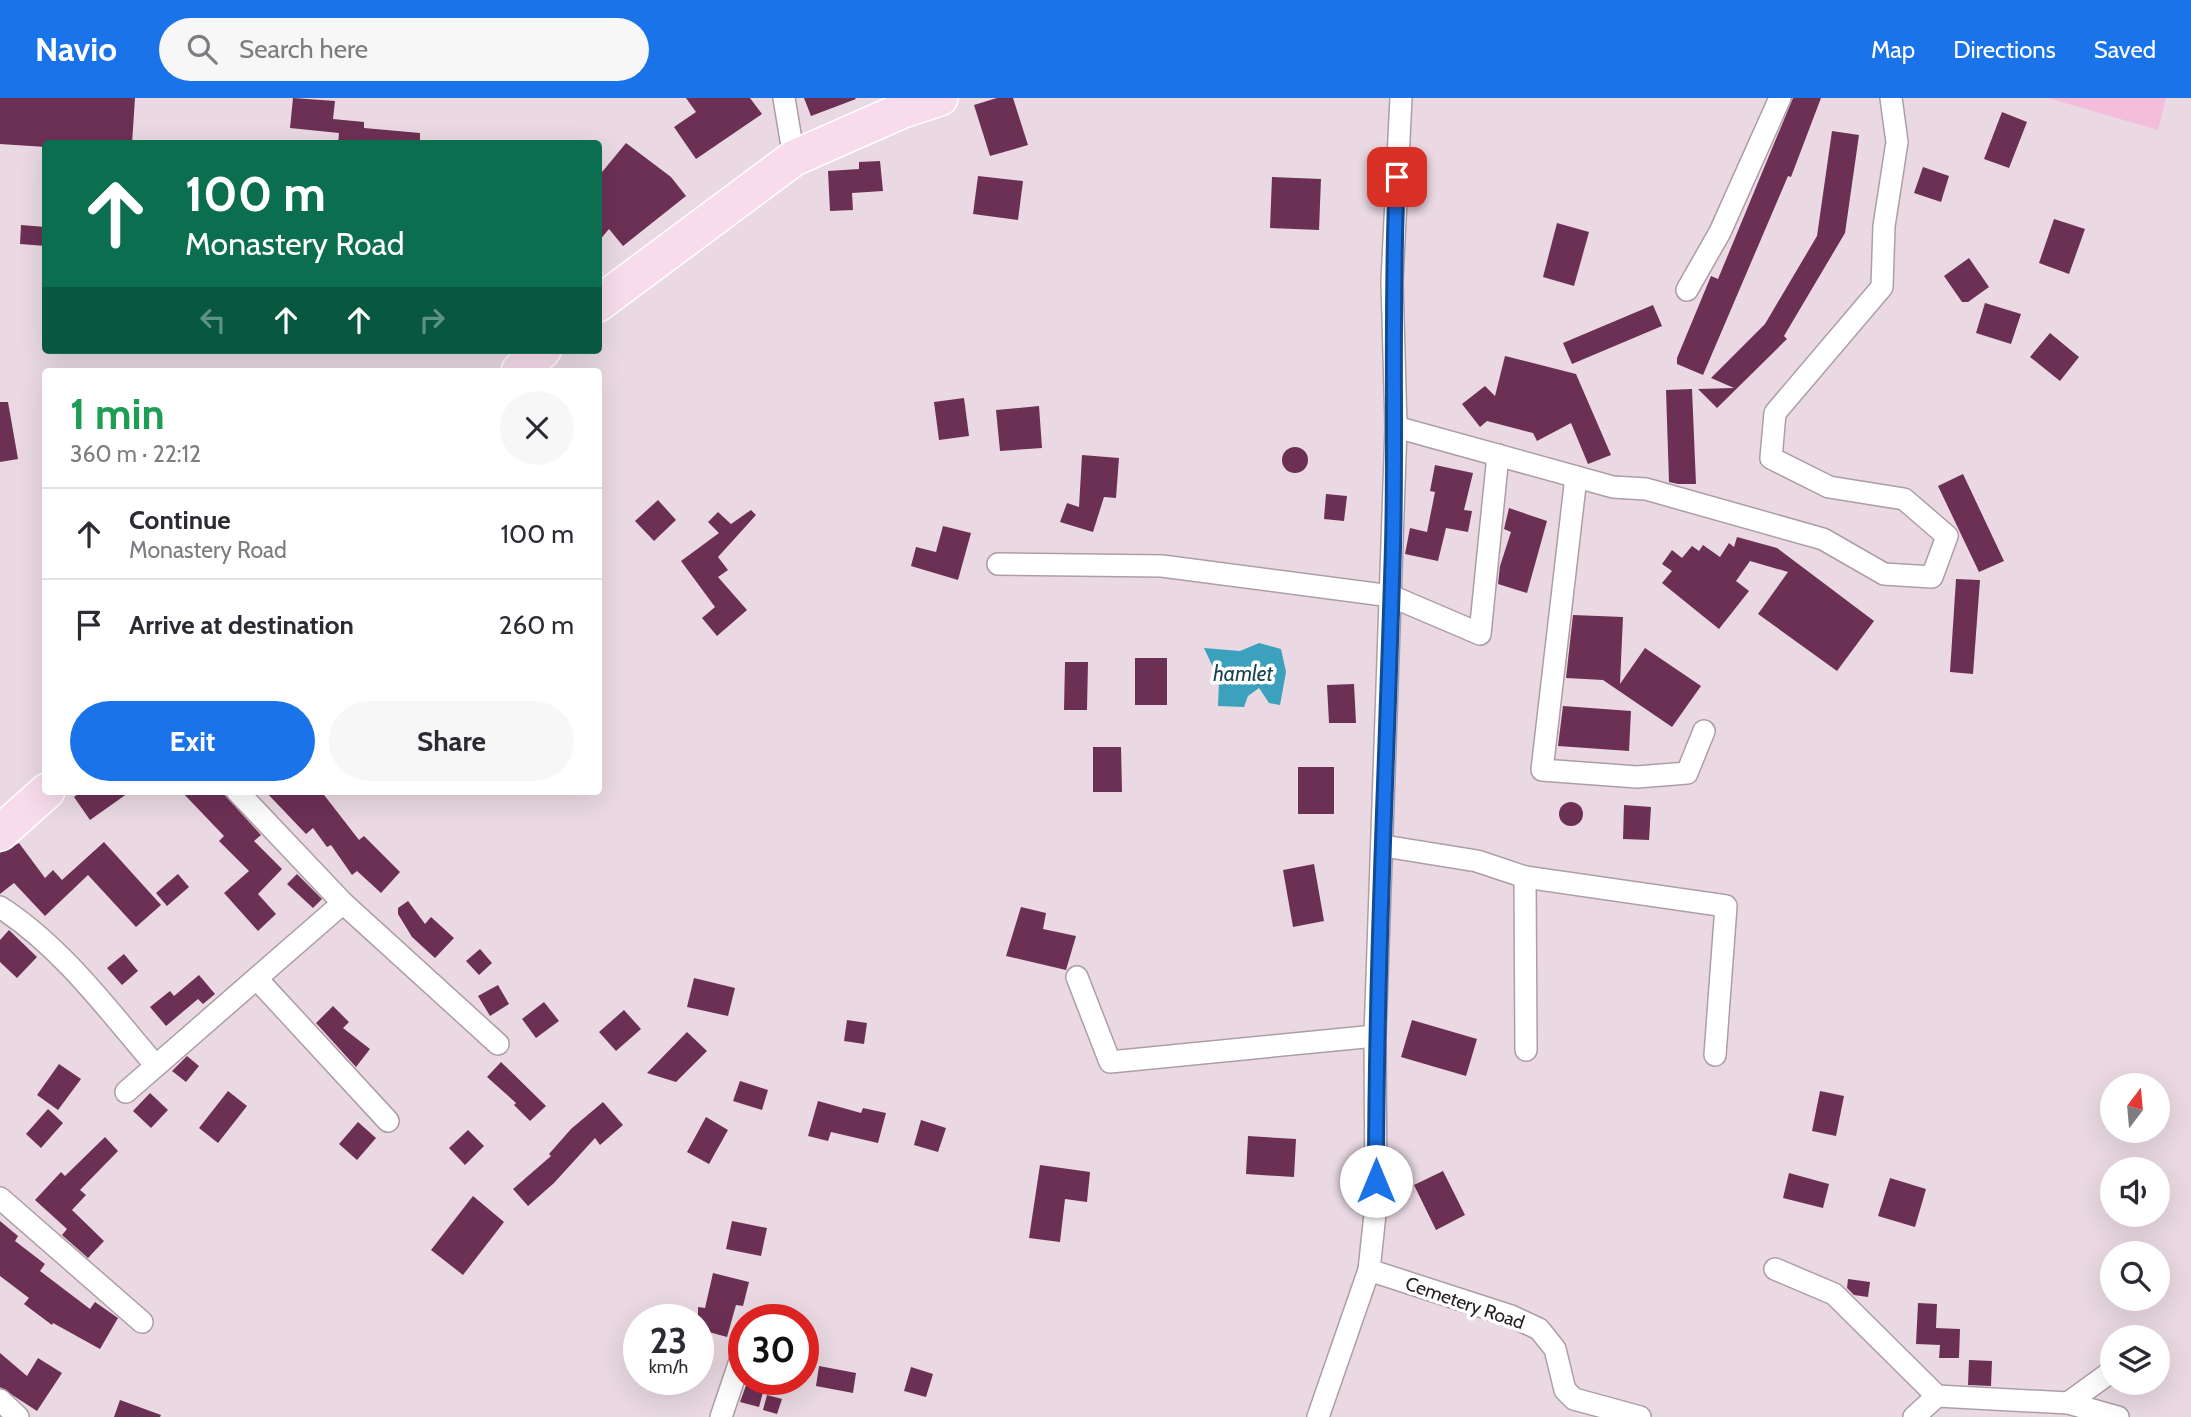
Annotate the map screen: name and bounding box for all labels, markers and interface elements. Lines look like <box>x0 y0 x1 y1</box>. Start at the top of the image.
search box <box>159 18 649 81</box>
text: Navio <box>35 29 117 69</box>
icon: search <box>183 30 221 68</box>
text: Search here <box>239 33 368 65</box>
text: Map <box>1871 35 1915 64</box>
text: Directions <box>1953 35 2056 64</box>
text: Saved <box>2094 35 2156 64</box>
pin <box>1367 147 1427 207</box>
icon: arrive <box>1378 158 1416 196</box>
text: 100 m <box>185 164 326 223</box>
icon: ahead <box>70 168 161 259</box>
text: Monastery Road <box>185 224 405 263</box>
icon: left <box>194 301 232 339</box>
icon: ahead <box>267 301 305 339</box>
icon: ahead <box>340 301 378 339</box>
icon: right <box>413 301 451 339</box>
text: 1 min <box>70 388 165 440</box>
button: close <box>500 391 574 465</box>
text: 360 m · 22:12 <box>70 440 201 468</box>
text: Continue <box>129 504 231 536</box>
icon: ahead <box>70 515 108 553</box>
text: 100 m <box>501 518 574 550</box>
text: Monastery Road <box>129 536 287 564</box>
icon: arrive <box>70 606 108 644</box>
text: Arrive at destination <box>129 609 354 641</box>
text: 260 m <box>499 609 574 641</box>
water label: hamlet <box>1213 661 1273 686</box>
button: Exit <box>70 701 315 781</box>
button: Share <box>329 701 574 781</box>
north arrow <box>2100 1073 2170 1143</box>
map controls <box>2100 1073 2170 1395</box>
position arrow <box>1339 1144 1413 1218</box>
button: sound <box>2100 1157 2170 1227</box>
button: search <box>2100 1241 2170 1311</box>
street label: Cemetery Road <box>1402 1272 1528 1334</box>
speed limit sign: 30 <box>728 1304 819 1395</box>
text: 23 <box>650 1319 687 1362</box>
button: layers <box>2100 1325 2170 1395</box>
text: km/h <box>649 1356 688 1378</box>

